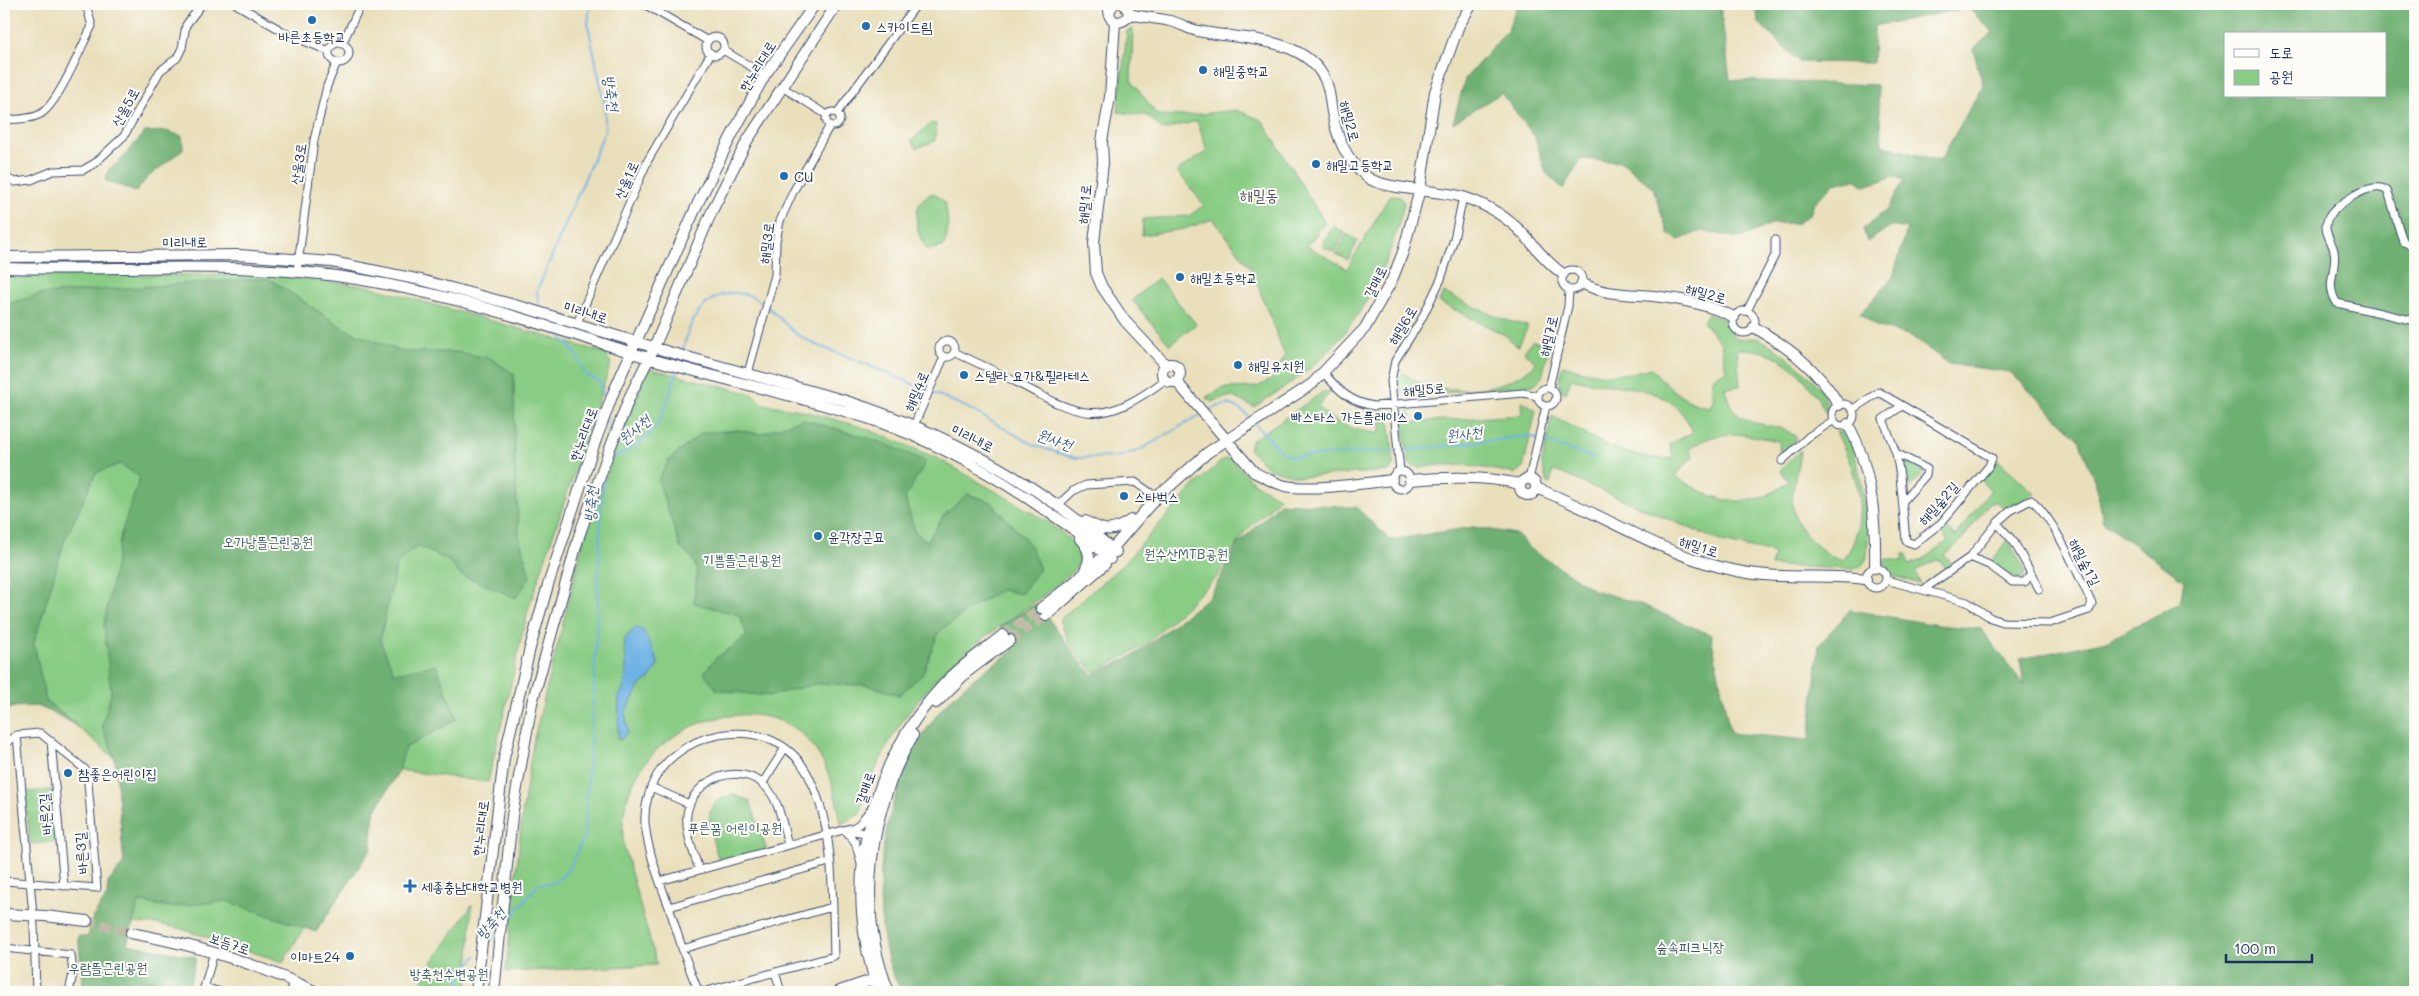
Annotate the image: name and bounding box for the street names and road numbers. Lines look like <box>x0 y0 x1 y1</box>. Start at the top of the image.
street label: 한누리대로 <box>734 37 780 95</box>
street label: 산울5로 <box>107 84 143 130</box>
street label: 해밀2로 <box>1335 98 1365 144</box>
street label: 산울3로 <box>286 142 310 186</box>
street label: 산울1로 <box>609 158 643 202</box>
street label: 해밀1로 <box>1073 183 1095 225</box>
street label: 해밀3로 <box>754 221 778 265</box>
street label: 미리내로 <box>162 232 208 252</box>
street label: 갈매로 <box>1359 263 1391 301</box>
street label: 해밀2로 <box>1683 278 1729 308</box>
street label: 미리내로 <box>562 296 610 328</box>
street label: 해밀6로 <box>1383 302 1421 348</box>
street label: 해밀7로 <box>1534 314 1562 358</box>
street label: 해밀4로 <box>899 368 933 414</box>
street label: 해밀5로 <box>1402 378 1446 400</box>
street label: 한누리대로 <box>564 404 602 464</box>
street label: 미리내로 <box>949 420 997 456</box>
street label: 해밀숲2길 <box>1913 476 1963 529</box>
street label: 해밀1로 <box>1677 531 1721 561</box>
street label: 해밀숲1길 <box>2065 535 2105 590</box>
street label: 갈매로 <box>851 769 879 807</box>
street label: 바른2길 <box>34 792 56 836</box>
street label: 한누리대로 <box>467 799 493 857</box>
street label: 바른3길 <box>70 831 92 875</box>
street label: 보듬7로 <box>207 927 253 959</box>

